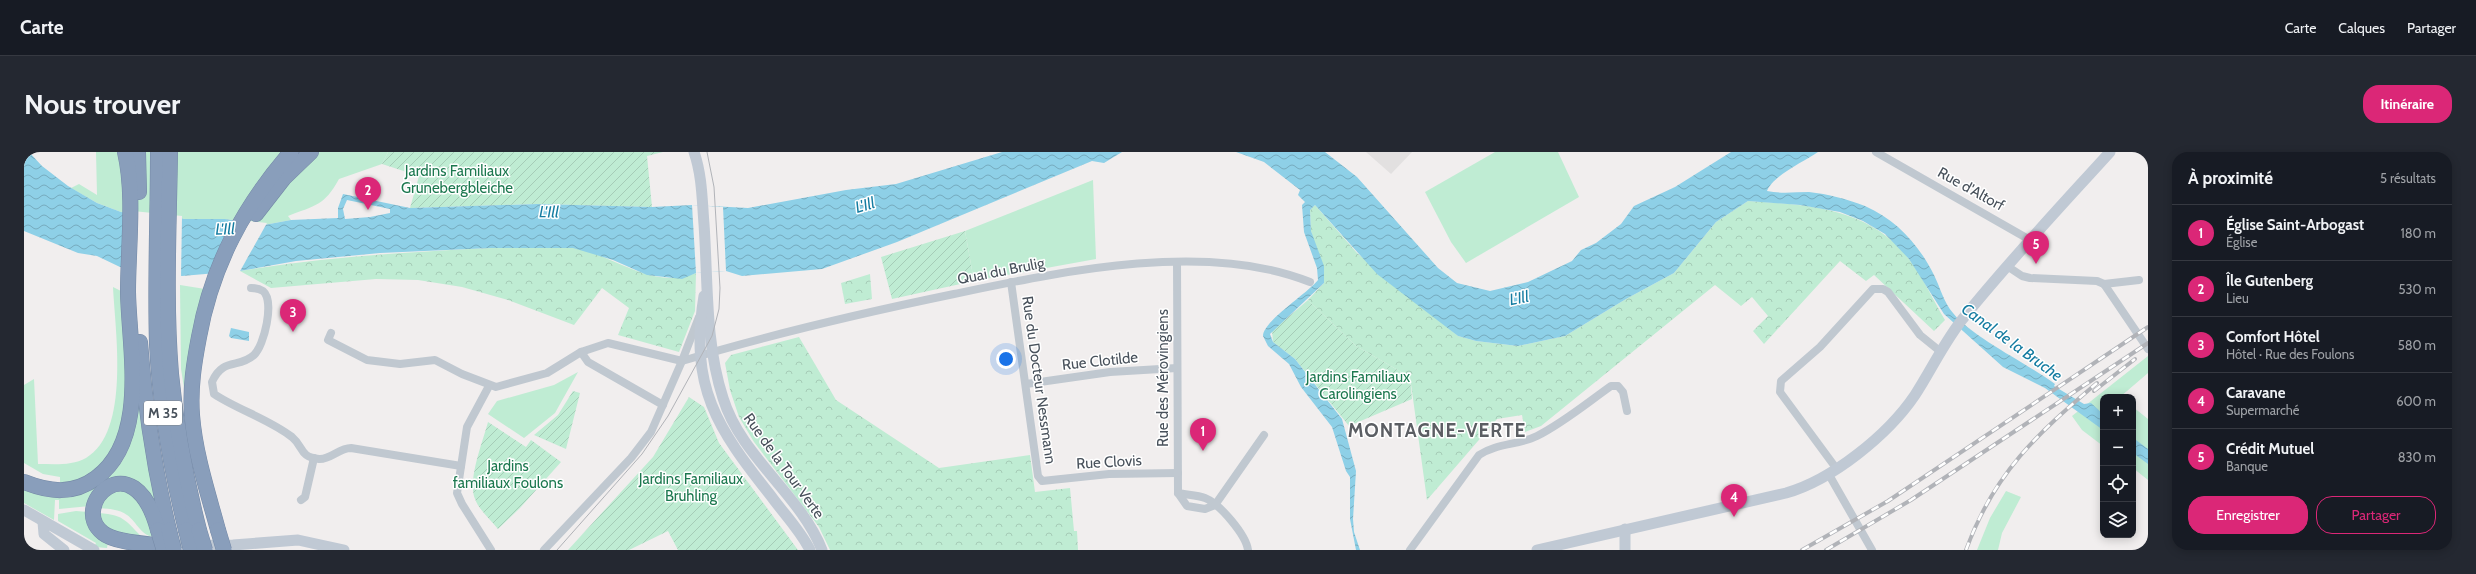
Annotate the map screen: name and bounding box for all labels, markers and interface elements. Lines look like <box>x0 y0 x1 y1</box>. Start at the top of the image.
text: Carte <box>20 16 64 39</box>
text: Carte <box>2285 19 2316 37</box>
text: Calques <box>2338 19 2385 37</box>
text: Partager <box>2407 19 2456 37</box>
button: Itinéraire <box>2363 85 2452 123</box>
text: Nous trouver <box>24 87 180 121</box>
park label: Jardins Familiaux Grunebergbleiche <box>401 162 513 197</box>
street label: Rue d'Altorf <box>1934 163 2008 215</box>
text: À proximité <box>2188 168 2273 188</box>
text: 5 résultats <box>2380 170 2436 186</box>
pin: 2 <box>355 177 381 210</box>
water label: L'Ill <box>853 193 877 217</box>
water label: L'Ill <box>539 202 559 222</box>
text: Église Saint-Arbogast <box>2226 216 2364 234</box>
water label: L'Ill <box>215 219 235 239</box>
text: 1 <box>2199 225 2203 241</box>
text: 180 m <box>2400 225 2436 241</box>
pin: 5 <box>2023 231 2049 264</box>
text: Église <box>2226 234 2257 250</box>
street label: Quai du Brulig <box>956 254 1047 288</box>
text: Île Gutenberg <box>2226 272 2313 290</box>
text: 2 <box>2198 281 2204 297</box>
text: 530 m <box>2399 281 2436 297</box>
water label: L'Ill <box>1508 287 1531 309</box>
text: Lieu <box>2226 290 2249 306</box>
street label: Rue du Docteur Nessmann <box>1018 295 1060 465</box>
pin: 3 <box>280 299 306 332</box>
water label: Canal de la Bruche <box>1958 299 2066 385</box>
street label: Rue des Mérovingiens <box>1154 309 1172 447</box>
text: Comfort Hôtel <box>2226 328 2320 346</box>
text: 3 <box>2197 337 2205 353</box>
text: 580 m <box>2398 337 2436 353</box>
text: Hôtel · Rue des Foulons <box>2226 346 2354 362</box>
street label: Rue Clotilde <box>1061 348 1139 374</box>
your location <box>996 349 1016 369</box>
park label: Jardins Familiaux Carolingiens <box>1305 368 1410 403</box>
text: Caravane <box>2226 384 2286 402</box>
text: 4 <box>2197 393 2205 409</box>
text: 600 m <box>2396 393 2436 409</box>
map controls <box>2100 394 2136 538</box>
button: + <box>2100 394 2136 430</box>
road number: M 35 <box>144 401 182 425</box>
text: Supermarché <box>2226 402 2300 418</box>
street label: Rue de la Tour Verte <box>740 410 828 522</box>
pin: 1 <box>1190 418 1216 451</box>
district label: MONTAGNE-VERTE <box>1348 419 1526 442</box>
button: − <box>2100 430 2136 466</box>
text: Crédit Mutuel <box>2226 440 2314 458</box>
text: 5 <box>2198 449 2204 465</box>
text: 830 m <box>2398 449 2436 465</box>
street label: Rue Clovis <box>1076 451 1142 473</box>
park label: Jardins familiaux Foulons <box>453 457 563 492</box>
text: Banque <box>2226 458 2268 474</box>
button: locate <box>2100 466 2136 502</box>
park label: Jardins Familiaux Bruhling <box>638 470 743 505</box>
pin: 4 <box>1721 484 1747 517</box>
button: Enregistrer <box>2188 496 2308 534</box>
button: Partager <box>2316 496 2436 534</box>
button: layers <box>2100 502 2136 538</box>

